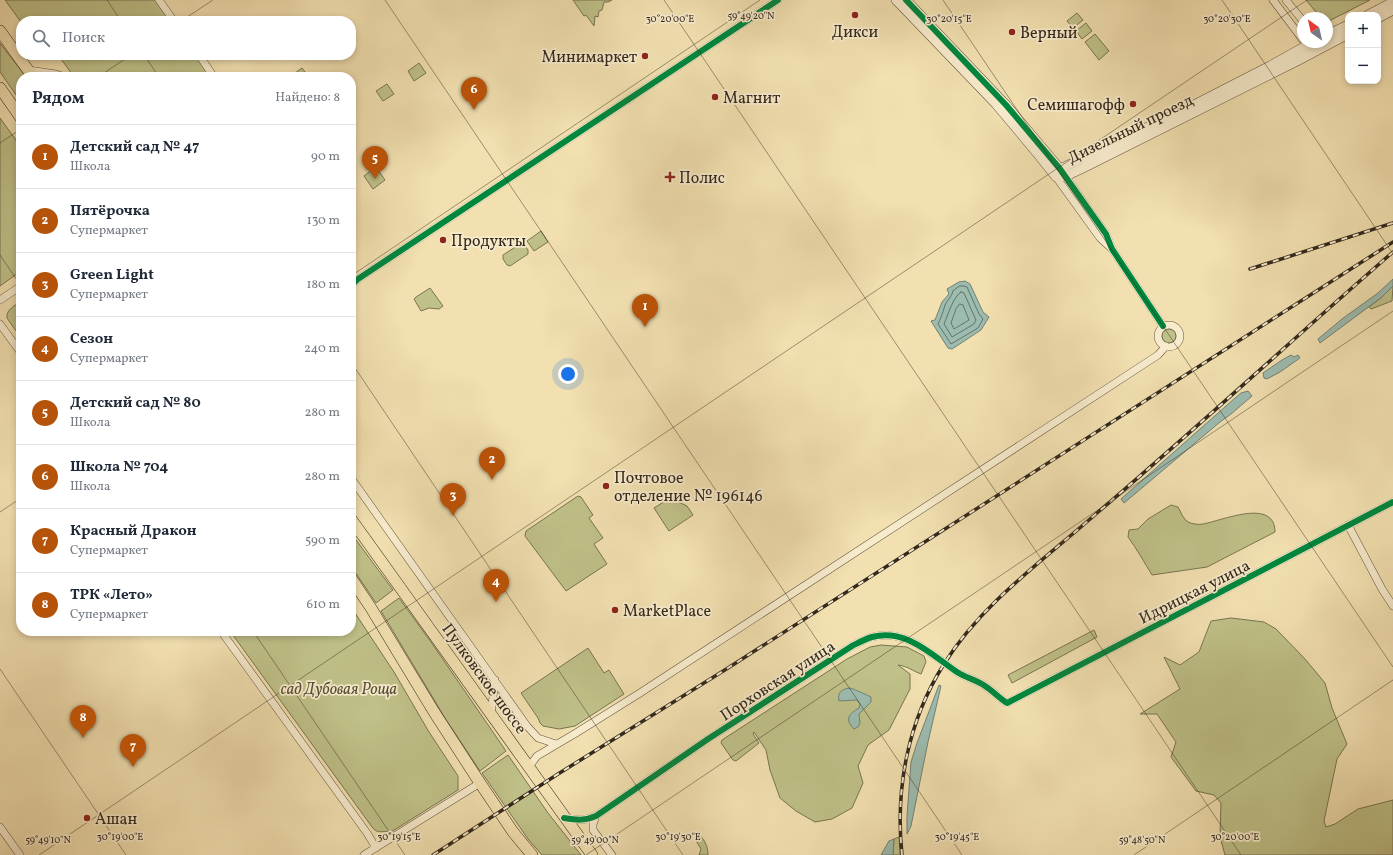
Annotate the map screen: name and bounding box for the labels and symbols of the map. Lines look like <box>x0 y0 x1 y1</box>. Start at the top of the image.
text: 59°49'20"N <box>727 9 775 23</box>
marker: Дикси <box>850 10 860 20</box>
text: 30°20'00"E <box>646 12 694 26</box>
text: 30°20'15"E <box>926 12 972 26</box>
text: 30°20'30"E <box>1203 12 1251 26</box>
north arrow <box>1297 12 1333 48</box>
place label: Дикси <box>832 22 879 44</box>
place label: Верный <box>1020 23 1078 45</box>
marker: Верный <box>1007 27 1017 37</box>
place label: Минимаркет <box>541 47 637 69</box>
marker: Минимаркет <box>640 51 650 61</box>
pin: 6 <box>461 77 487 110</box>
place label: Магнит <box>723 88 780 110</box>
street label: Дизельный проезд <box>1065 90 1197 170</box>
marker: Магнит <box>710 92 720 102</box>
place label: Семишагофф <box>1027 95 1125 117</box>
marker: Семишагофф <box>1128 99 1138 109</box>
pin: 5 <box>362 146 388 179</box>
place label: Полис <box>679 168 725 190</box>
marker: Полис <box>664 171 676 183</box>
place label: Продукты <box>451 231 526 253</box>
marker: Продукты <box>438 235 448 245</box>
pin: 1 <box>632 294 658 327</box>
your location <box>558 364 578 384</box>
pin: 2 <box>479 447 505 480</box>
place label: Почтовое отделение № 196146 <box>614 468 763 508</box>
marker: Почтовое отделение № 196146 <box>601 481 611 491</box>
pin: 3 <box>440 483 466 516</box>
street label: Идрицкая улица <box>1136 555 1254 630</box>
pin: 4 <box>483 569 509 602</box>
place label: MarketPlace <box>623 601 711 623</box>
marker: MarketPlace <box>610 605 620 615</box>
street label: Пулковское шоссе <box>436 619 531 739</box>
street label: Порховская улица <box>716 636 840 727</box>
park label: сад Дубовая Роща <box>281 679 398 701</box>
pin: 8 <box>70 705 96 738</box>
pin: 7 <box>120 734 146 767</box>
place label: Ашан <box>95 809 138 831</box>
marker: Ашан <box>82 813 92 823</box>
text: 30°19'00"E <box>97 830 143 844</box>
text: 30°19'15"E <box>377 830 421 844</box>
text: 30°19'30"E <box>655 830 701 844</box>
text: 30°19'45"E <box>935 830 979 844</box>
text: 30°20'00"E <box>1211 830 1259 844</box>
text: 59°49'10"N <box>25 833 71 847</box>
text: 59°49'00"N <box>571 833 620 847</box>
text: 59°48'50"N <box>1119 833 1166 847</box>

